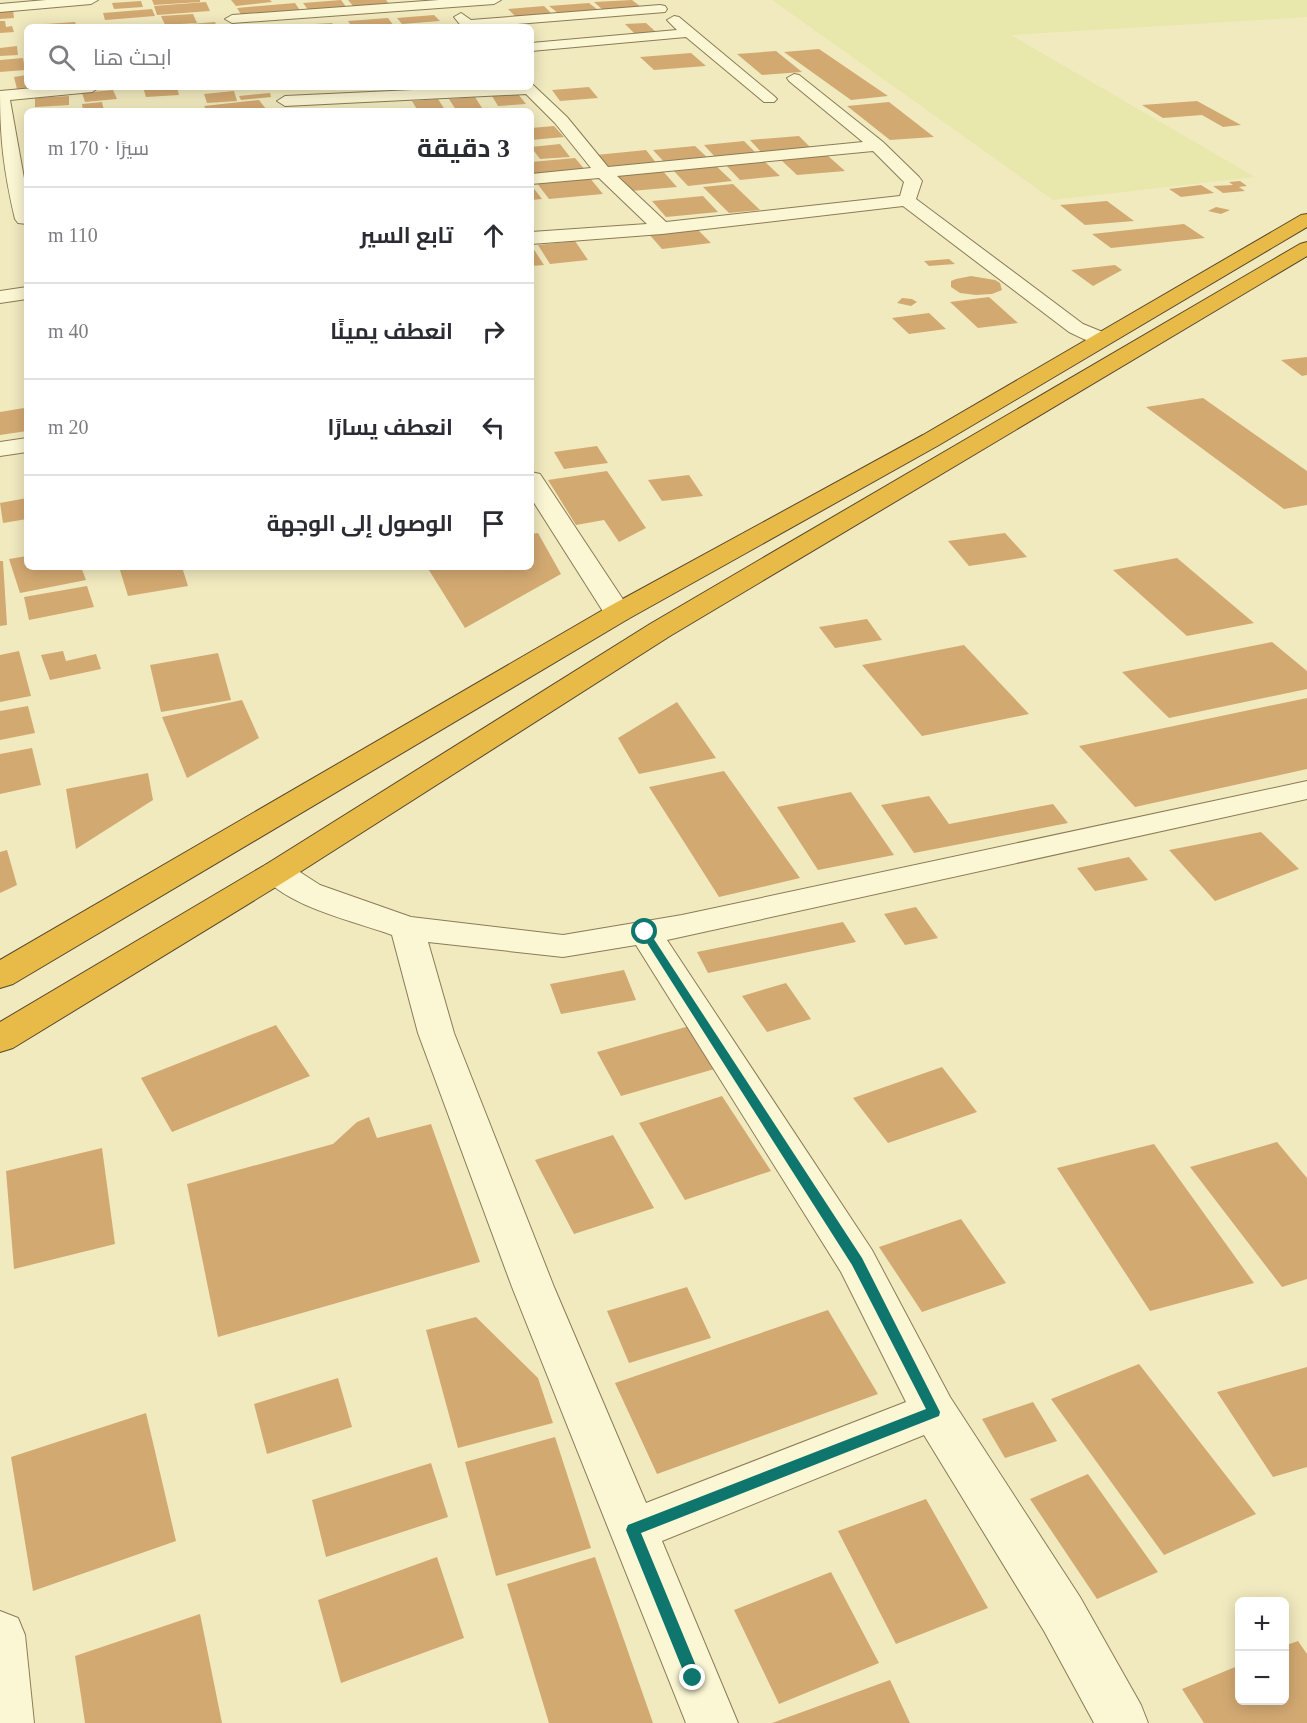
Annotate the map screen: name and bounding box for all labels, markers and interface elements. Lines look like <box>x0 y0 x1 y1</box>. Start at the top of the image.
search box <box>24 24 534 90</box>
icon: search <box>45 41 78 74</box>
text: ابحث هنا <box>93 45 172 70</box>
text: 3 دقيقة <box>417 134 510 163</box>
text: سيرًا · 170 m <box>48 137 149 159</box>
icon: ahead <box>477 219 510 252</box>
text: تابع السير <box>360 223 453 248</box>
text: 110 m <box>48 224 98 246</box>
icon: right <box>477 315 510 348</box>
text: انعطف يمينًا <box>330 319 453 344</box>
text: 40 m <box>48 320 89 342</box>
icon: left <box>477 411 510 444</box>
text: انعطف يسارًا <box>328 415 453 440</box>
text: 20 m <box>48 416 89 438</box>
icon: arrive <box>477 507 510 540</box>
text: الوصول إلى الوجهة <box>267 511 453 536</box>
route start <box>631 918 657 944</box>
map controls <box>1235 1597 1289 1705</box>
button: + <box>1235 1597 1289 1651</box>
button: − <box>1235 1651 1289 1705</box>
route end <box>679 1664 705 1690</box>

